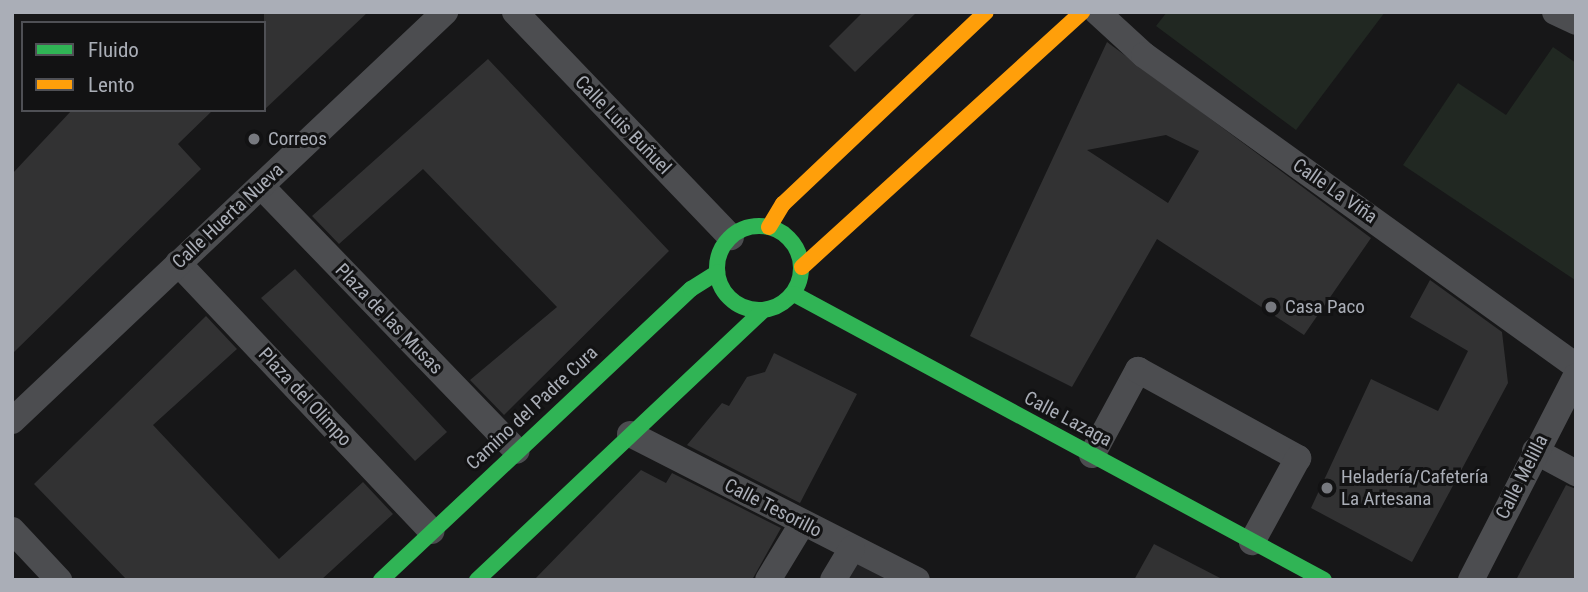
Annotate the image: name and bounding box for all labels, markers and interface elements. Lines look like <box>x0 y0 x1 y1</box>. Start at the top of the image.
legend <box>21 21 266 112</box>
text: Fluido <box>88 38 139 62</box>
street label: Calle Luis Buñuel <box>570 71 676 179</box>
text: Lento <box>88 73 135 97</box>
place label: Correos <box>268 128 327 150</box>
marker: Correos <box>246 131 262 147</box>
street label: Calle La Viña <box>1288 154 1382 228</box>
street label: Calle Huerta Nueva <box>168 159 288 273</box>
street label: Plaza de las Musas <box>330 259 448 379</box>
place label: Casa Paco <box>1285 296 1365 318</box>
marker: Casa Paco <box>1263 299 1279 315</box>
street label: Camino del Padre Cura <box>462 341 602 475</box>
street label: Plaza del Olimpo <box>254 343 356 451</box>
street label: Calle Lazaga <box>1020 386 1116 452</box>
street label: Calle Melilla <box>1491 431 1553 523</box>
place label: Heladería/Cafetería La Artesana <box>1341 466 1488 510</box>
street label: Calle Tesorillo <box>720 474 826 542</box>
marker: Heladería/Cafetería La Artesana <box>1319 480 1335 496</box>

